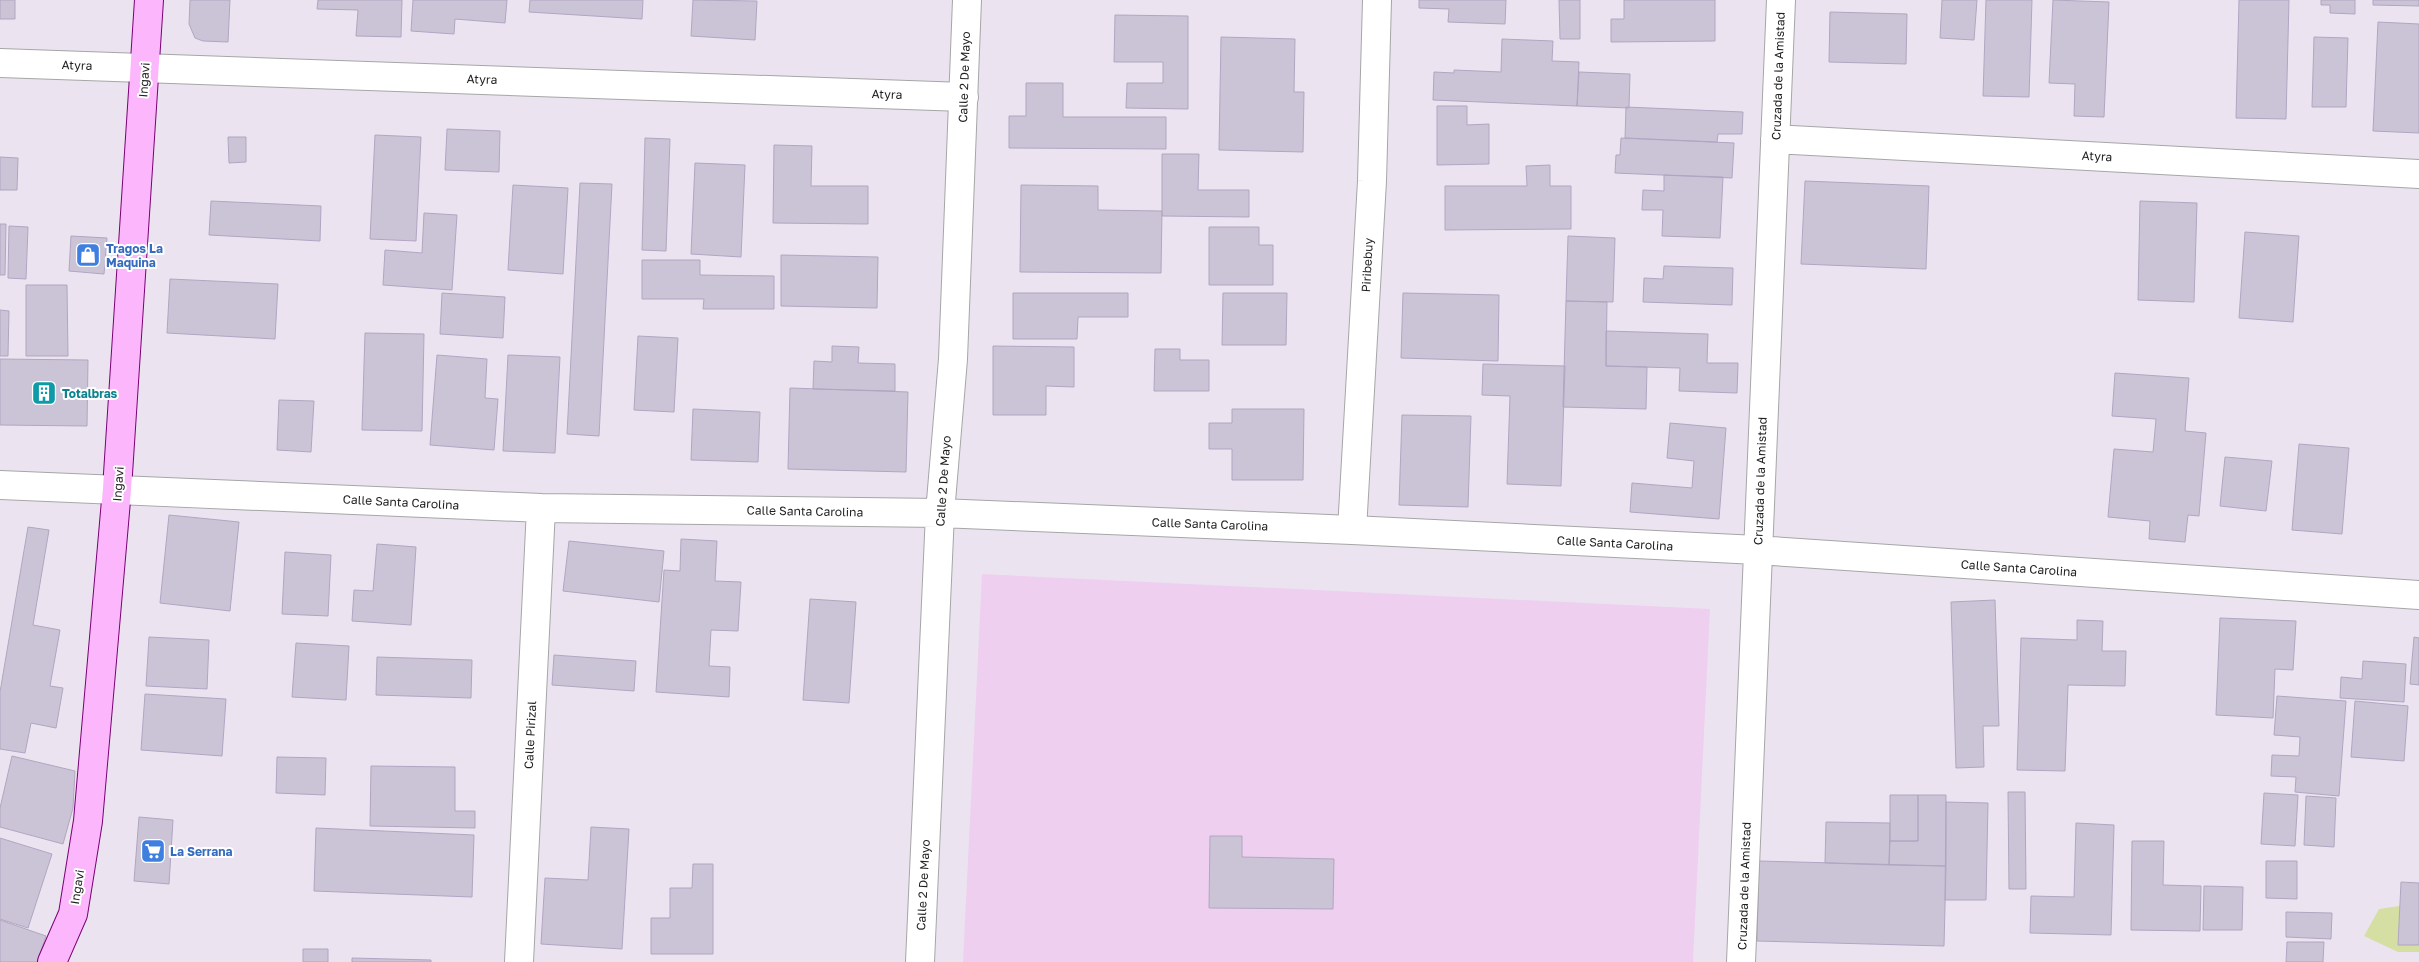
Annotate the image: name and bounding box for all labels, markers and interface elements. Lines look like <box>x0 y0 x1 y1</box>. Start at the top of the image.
street label: Cruzada de la Amistad <box>1768 12 1788 140</box>
street label: Calle 2 De Mayo <box>955 31 973 123</box>
street label: Atyra <box>61 57 93 73</box>
street label: Ingavi <box>135 62 153 98</box>
street label: Atyra <box>466 71 498 87</box>
street label: Atyra <box>871 86 903 102</box>
street label: Atyra <box>2081 148 2113 164</box>
street label: Piribebuy <box>1358 237 1376 293</box>
place label: Tragos La Maquina <box>106 241 163 270</box>
shop icon: Tragos La Maquina <box>75 242 101 268</box>
building icon: Totalbras <box>31 380 57 406</box>
place label: Totalbras <box>62 386 118 401</box>
street label: Cruzada de la Amistad <box>1750 417 1770 545</box>
street label: Calle 2 De Mayo <box>932 435 954 527</box>
street label: Ingavi <box>109 466 127 502</box>
street label: Calle Santa Carolina <box>342 491 460 513</box>
street label: Calle Santa Carolina <box>747 502 863 520</box>
street label: Calle Santa Carolina <box>1151 514 1269 534</box>
street label: Calle Santa Carolina <box>1556 532 1674 554</box>
street label: Calle Santa Carolina <box>1960 556 2078 580</box>
street label: Calle Pirizal <box>521 700 539 769</box>
street label: Cruzada de la Amistad <box>1734 822 1754 950</box>
supermarket icon: La Serrana <box>140 838 166 864</box>
street label: Calle 2 De Mayo <box>913 839 933 931</box>
place label: La Serrana <box>170 844 232 859</box>
street label: Ingavi <box>67 869 87 905</box>

